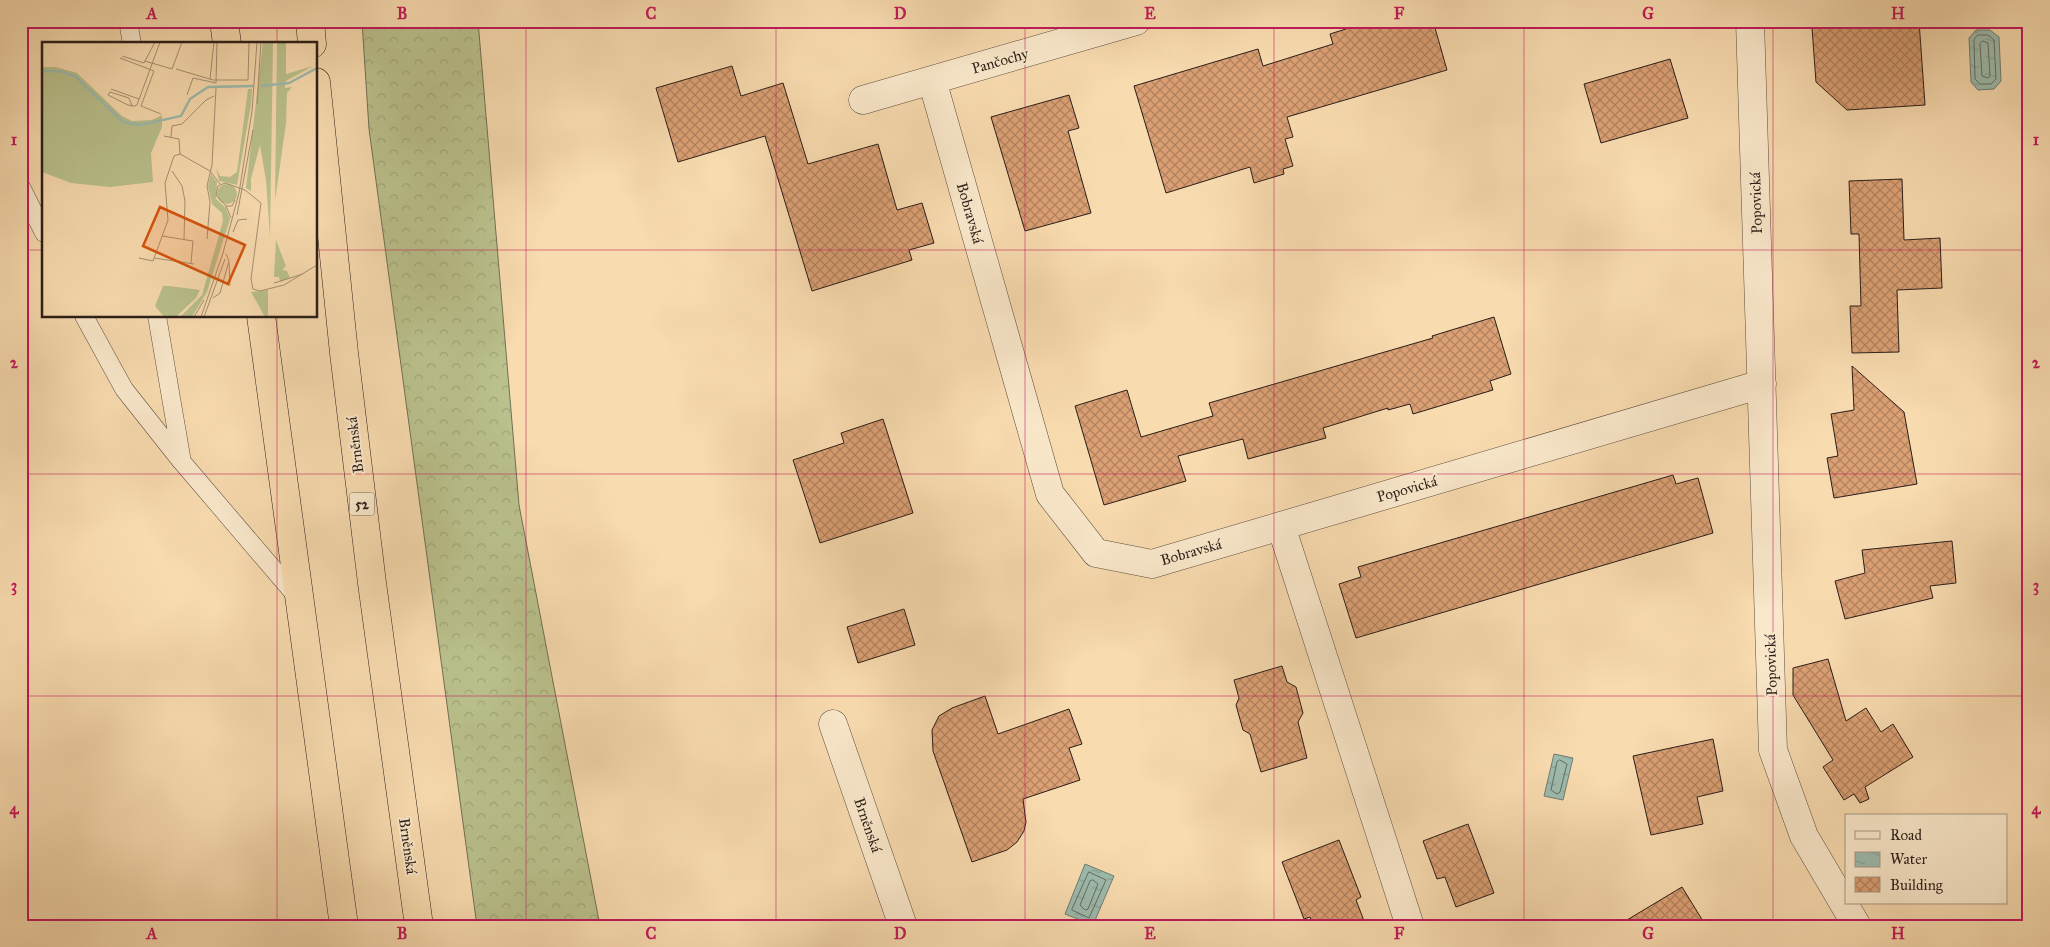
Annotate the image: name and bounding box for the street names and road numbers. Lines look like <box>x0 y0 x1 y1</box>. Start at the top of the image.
street label: Pančochy <box>970 44 1031 78</box>
street label: Popovická <box>1746 171 1766 234</box>
street label: Bobravská <box>953 180 987 246</box>
street label: Brněnská <box>343 415 367 474</box>
street label: Popovická <box>1375 472 1440 506</box>
road number: 52 <box>350 492 374 516</box>
street label: Bobravská <box>1158 535 1224 569</box>
street label: Popovická <box>1761 633 1781 696</box>
street label: Brněnská <box>850 795 886 855</box>
street label: Brněnská <box>395 817 421 876</box>

